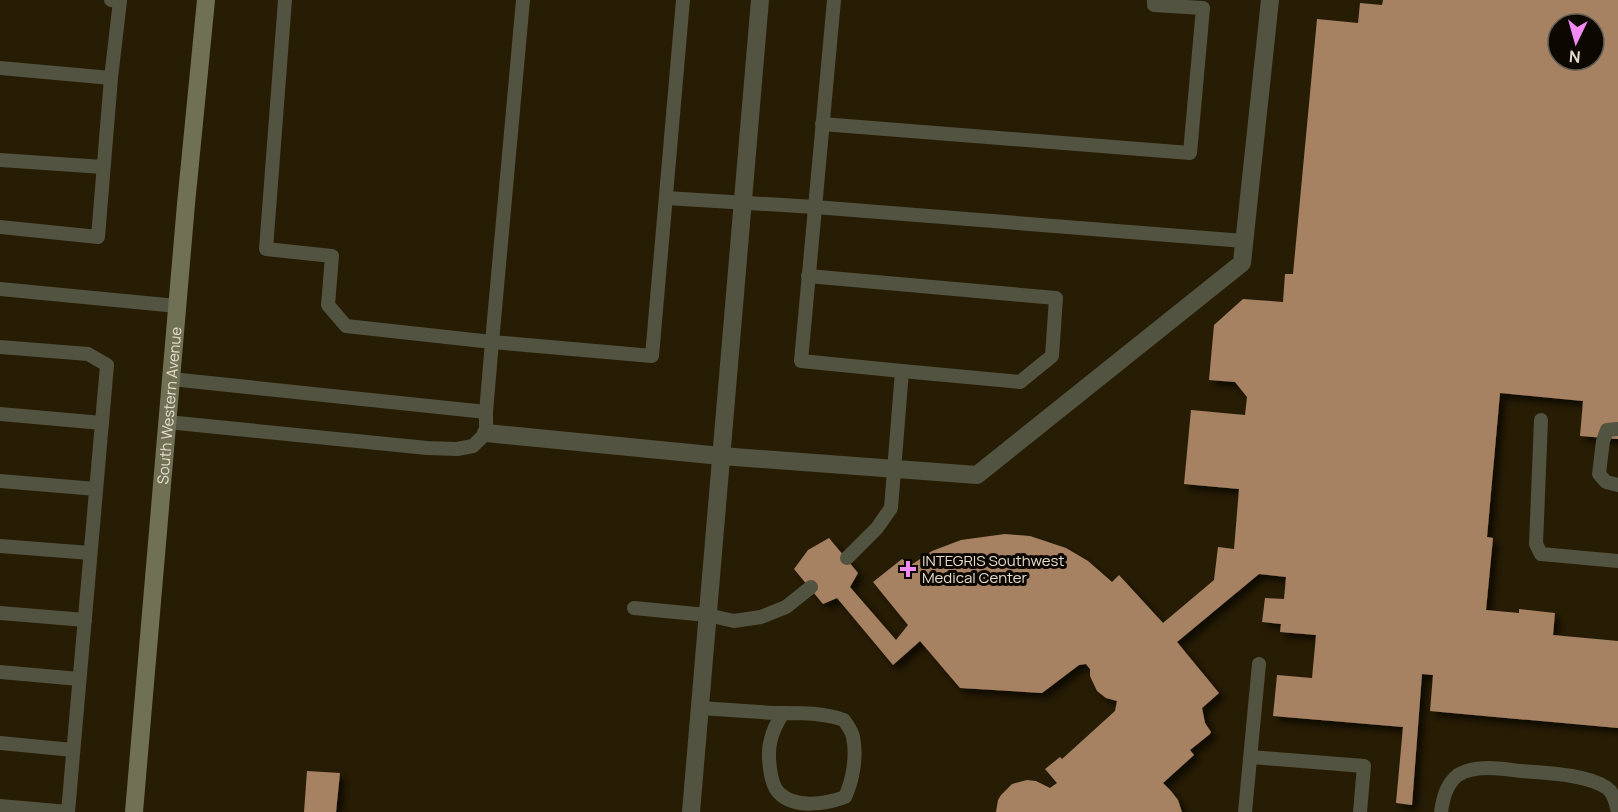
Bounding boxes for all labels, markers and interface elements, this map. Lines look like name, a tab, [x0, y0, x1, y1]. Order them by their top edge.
north arrow	[1546, 12, 1606, 72]
text: N	[1568, 45, 1581, 68]
street label: South Western Avenue	[152, 326, 186, 485]
place label: INTEGRIS Southwest Medical Center	[922, 550, 1064, 588]
marker: INTEGRIS Southwest Medical Center	[899, 560, 917, 578]

